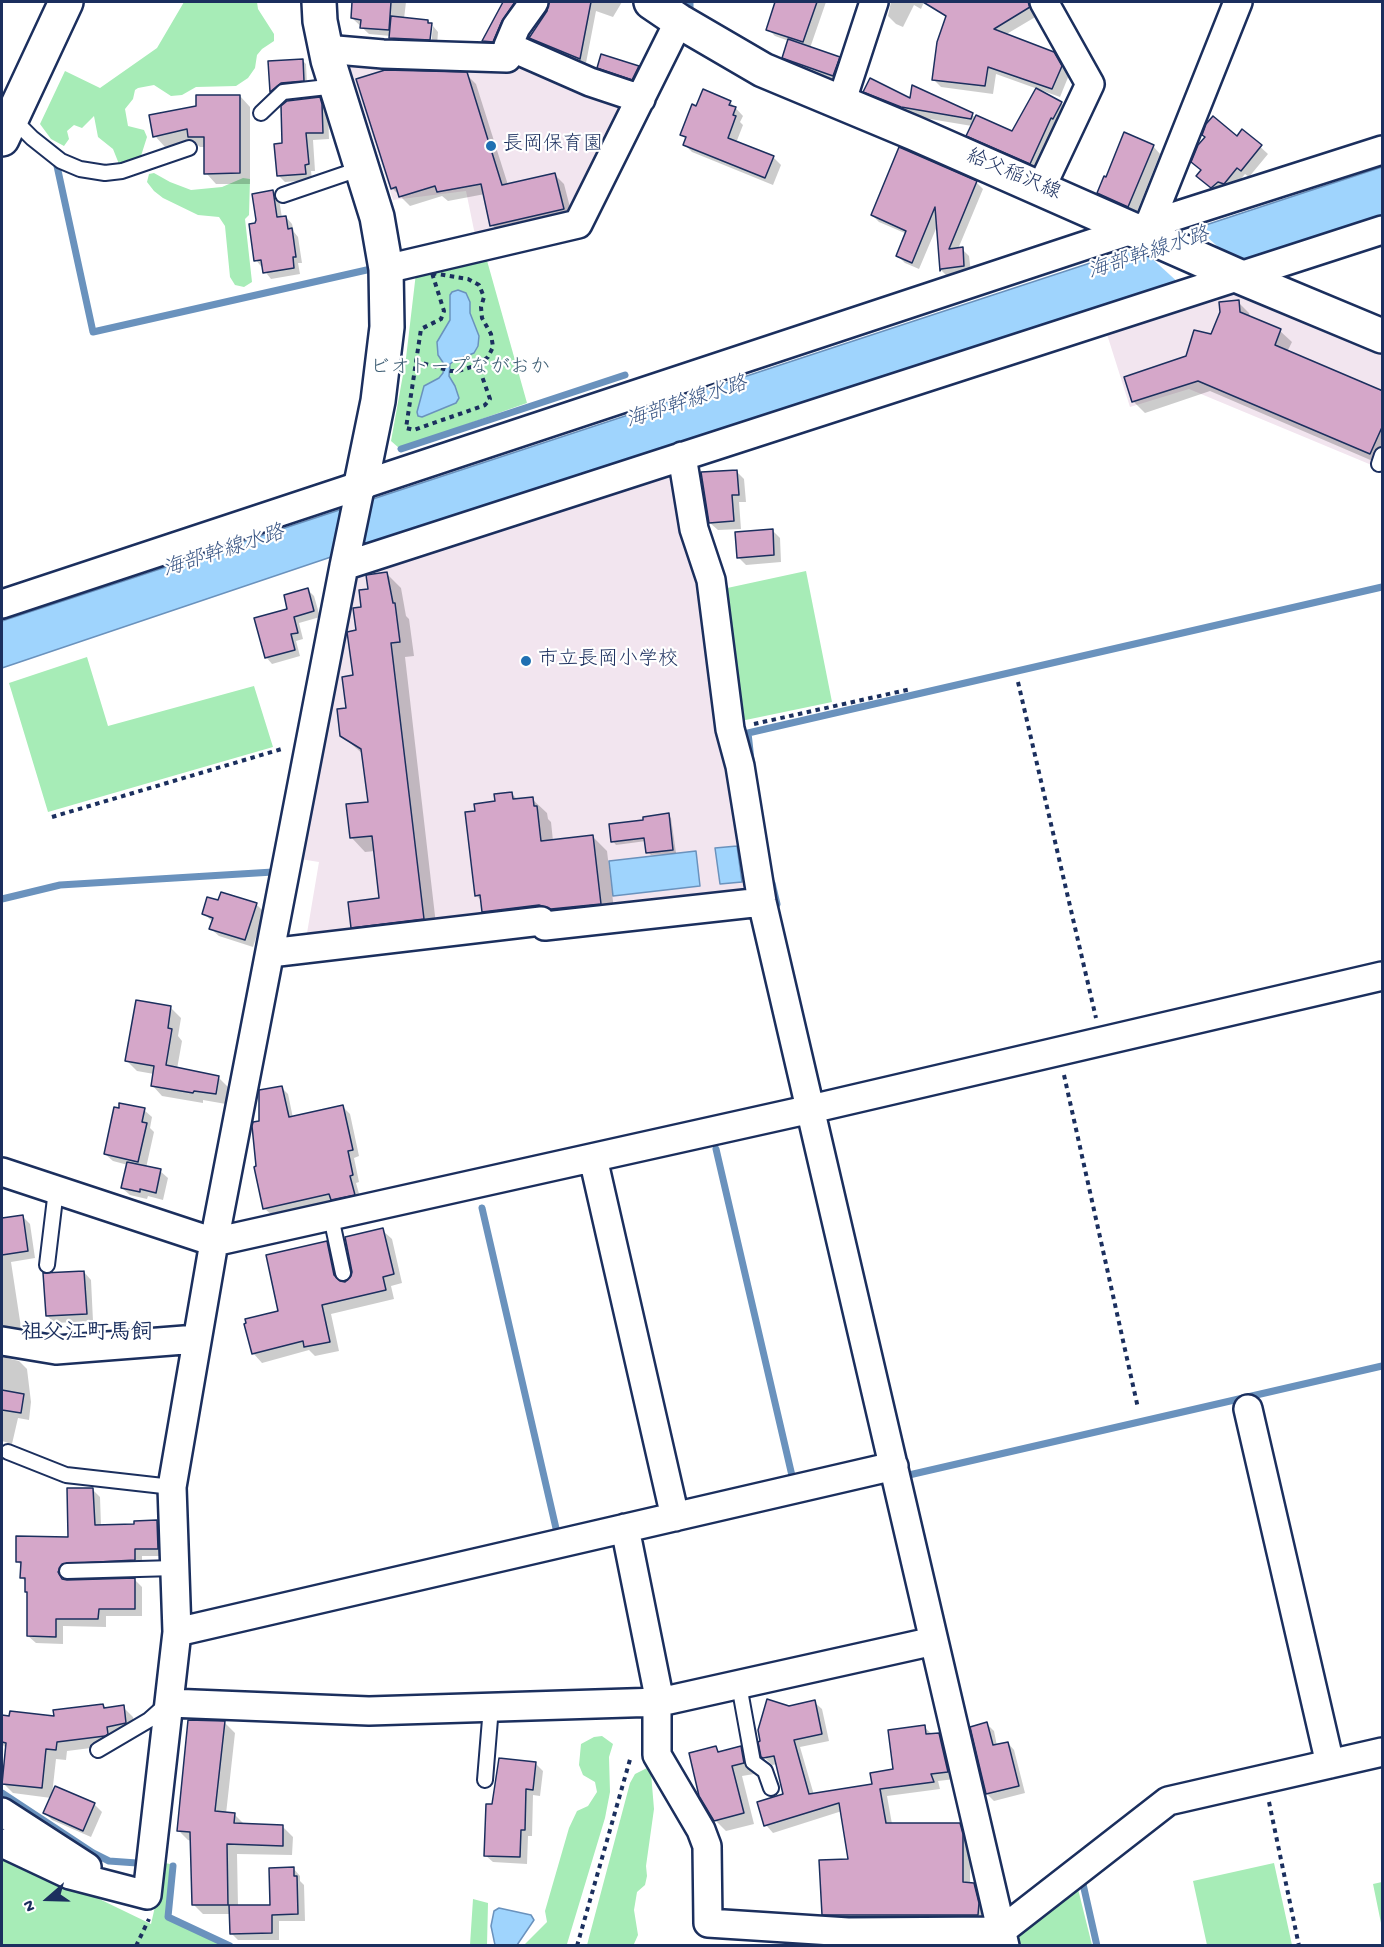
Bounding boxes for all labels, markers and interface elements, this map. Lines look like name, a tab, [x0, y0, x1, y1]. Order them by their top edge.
place label: 長岡保育園	[503, 134, 603, 158]
marker: 長岡保育園	[484, 139, 498, 153]
street label: 給父稲沢線	[962, 145, 1064, 207]
water label: 海部幹線水路	[1085, 224, 1213, 286]
park label: ビオトープながおか	[370, 357, 550, 381]
water label: 海部幹線水路	[623, 373, 751, 435]
water label: 海部幹線水路	[160, 522, 288, 584]
place label: 市立長岡小学校	[538, 649, 678, 673]
marker: 市立長岡小学校	[519, 654, 533, 668]
district label: 祖父江町馬飼	[21, 1322, 153, 1348]
north arrow	[18, 1869, 78, 1929]
text: N	[20, 1897, 41, 1913]

